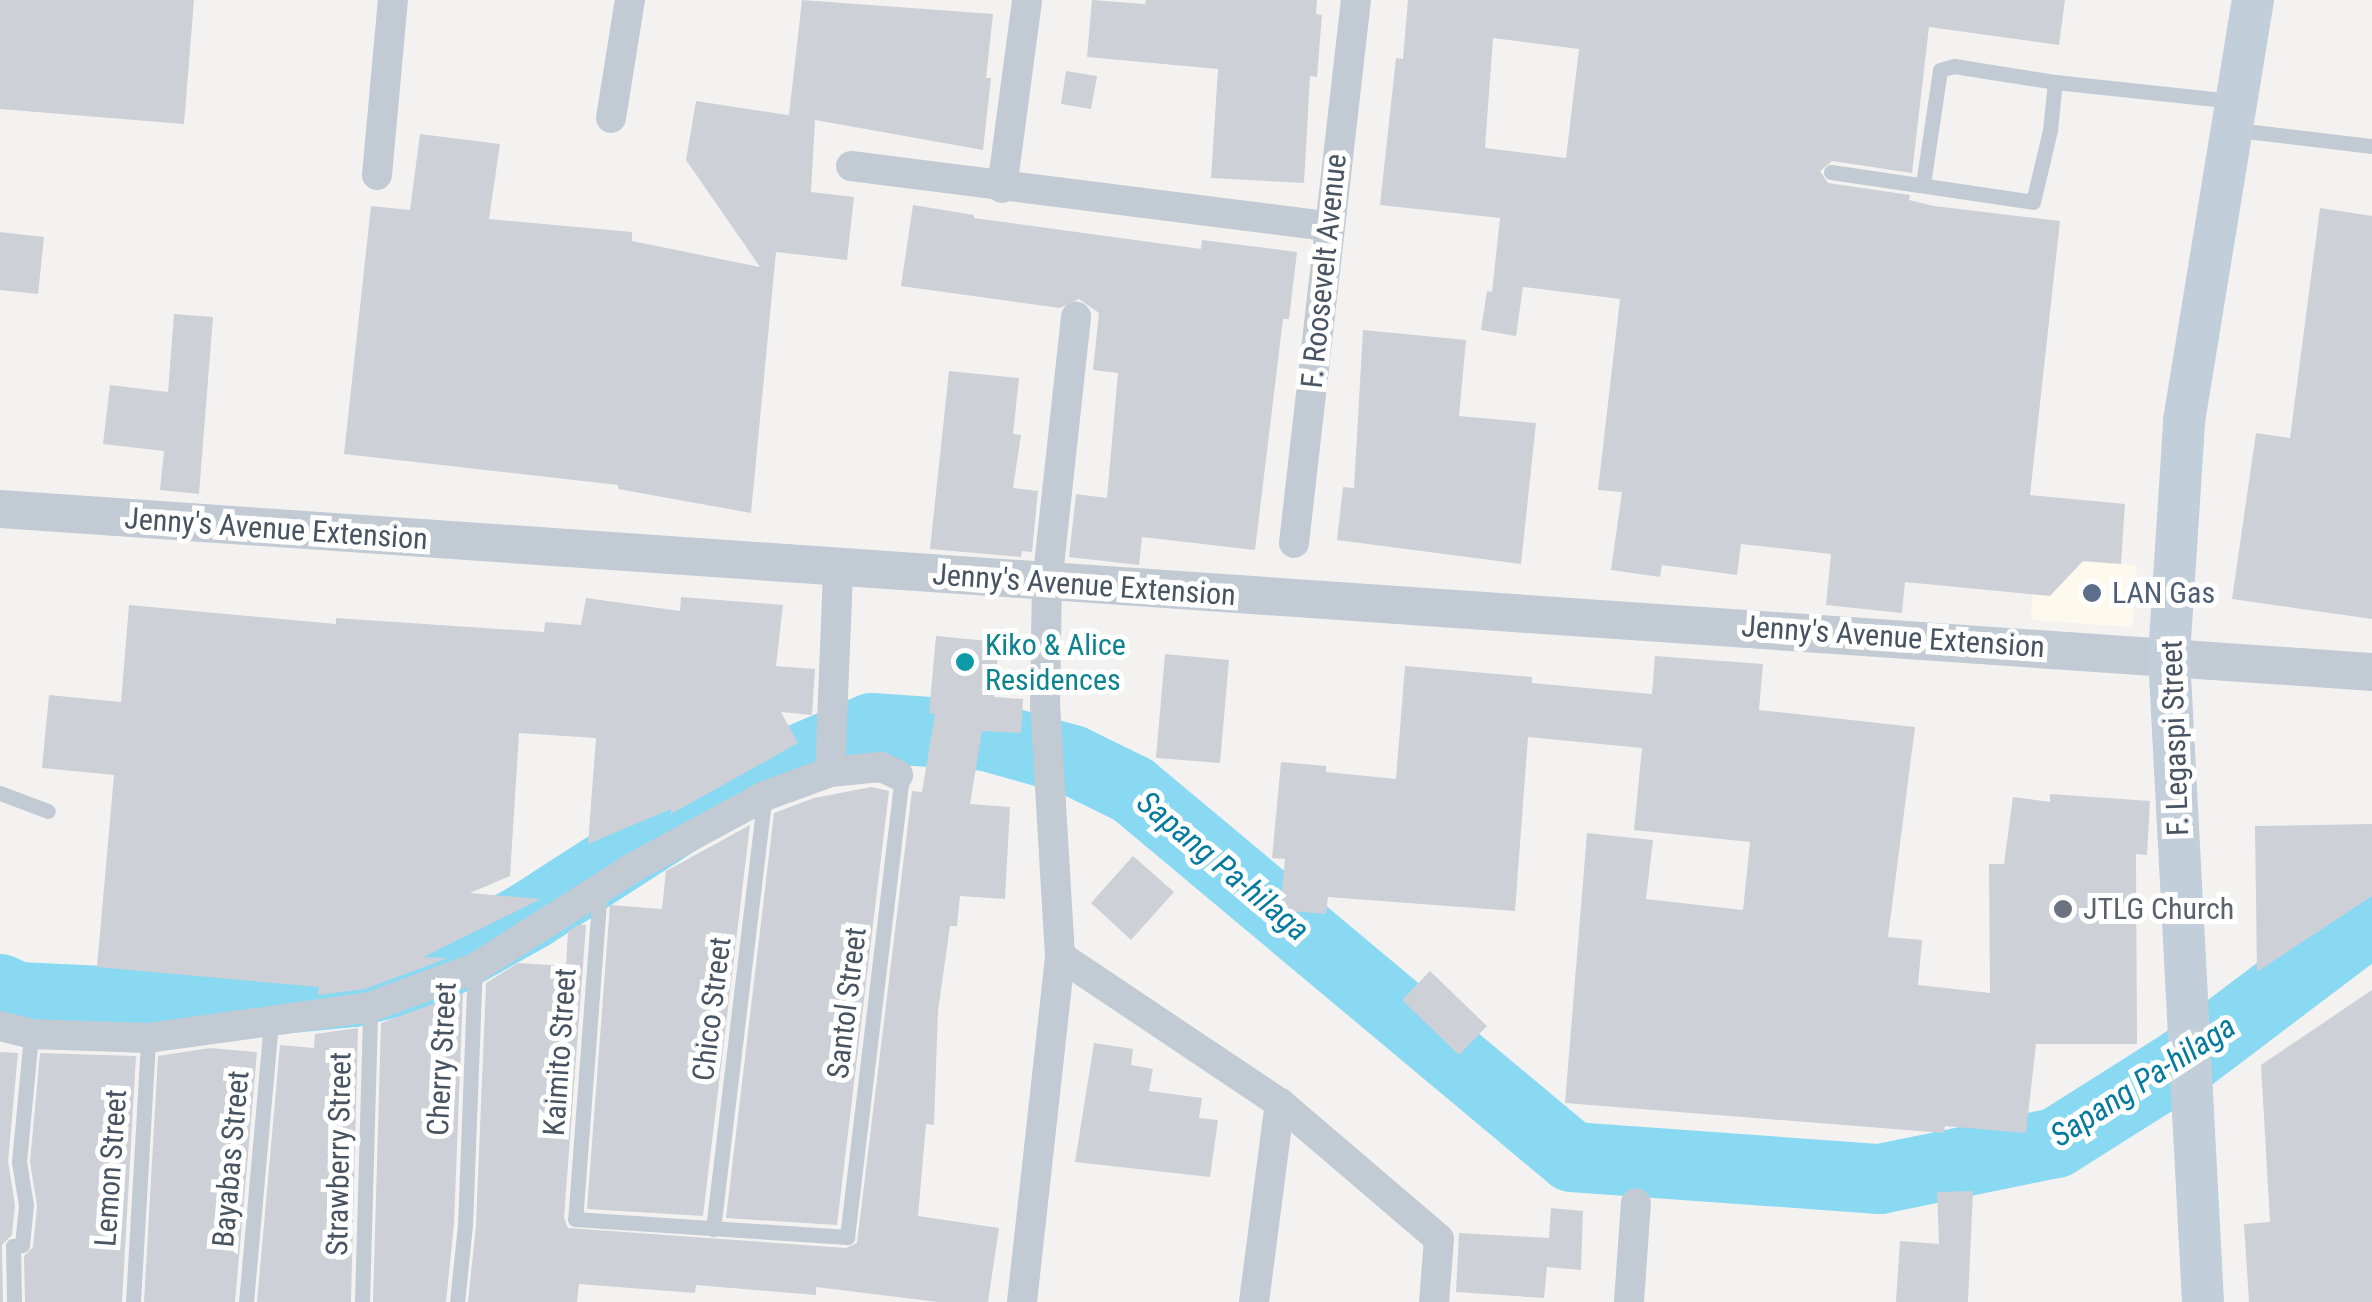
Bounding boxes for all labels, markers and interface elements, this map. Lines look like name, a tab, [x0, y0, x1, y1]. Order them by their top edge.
street label: F. Roosevelt Avenue	[1294, 152, 1354, 390]
street label: Jenny's Avenue Extension	[123, 500, 429, 558]
street label: Jenny's Avenue Extension	[931, 556, 1237, 614]
place label: LAN Gas	[2112, 575, 2215, 611]
marker: LAN Gas	[2081, 582, 2103, 604]
street label: Jenny's Avenue Extension	[1740, 608, 2046, 666]
place label: Kiko & Alice Residences	[985, 627, 1126, 698]
street label: F. Legaspi Street	[2154, 640, 2196, 836]
marker: Kiko & Alice Residences	[954, 651, 976, 673]
water label: Sapang Pa-hilaga	[1129, 783, 1317, 949]
place label: JTLG Church	[2083, 891, 2234, 927]
marker: JTLG Church	[2052, 898, 2074, 920]
street label: Santol Street	[820, 925, 874, 1081]
street label: Chico Street	[685, 935, 739, 1083]
street label: Kaimito Street	[536, 967, 584, 1137]
street label: Cherry Street	[420, 981, 464, 1137]
water label: Sapang Pa-hilaga	[2043, 1007, 2243, 1155]
street label: Strawberry Street	[319, 1052, 359, 1256]
street label: Bayabas Street	[205, 1069, 257, 1249]
street label: Lemon Street	[88, 1088, 134, 1248]

